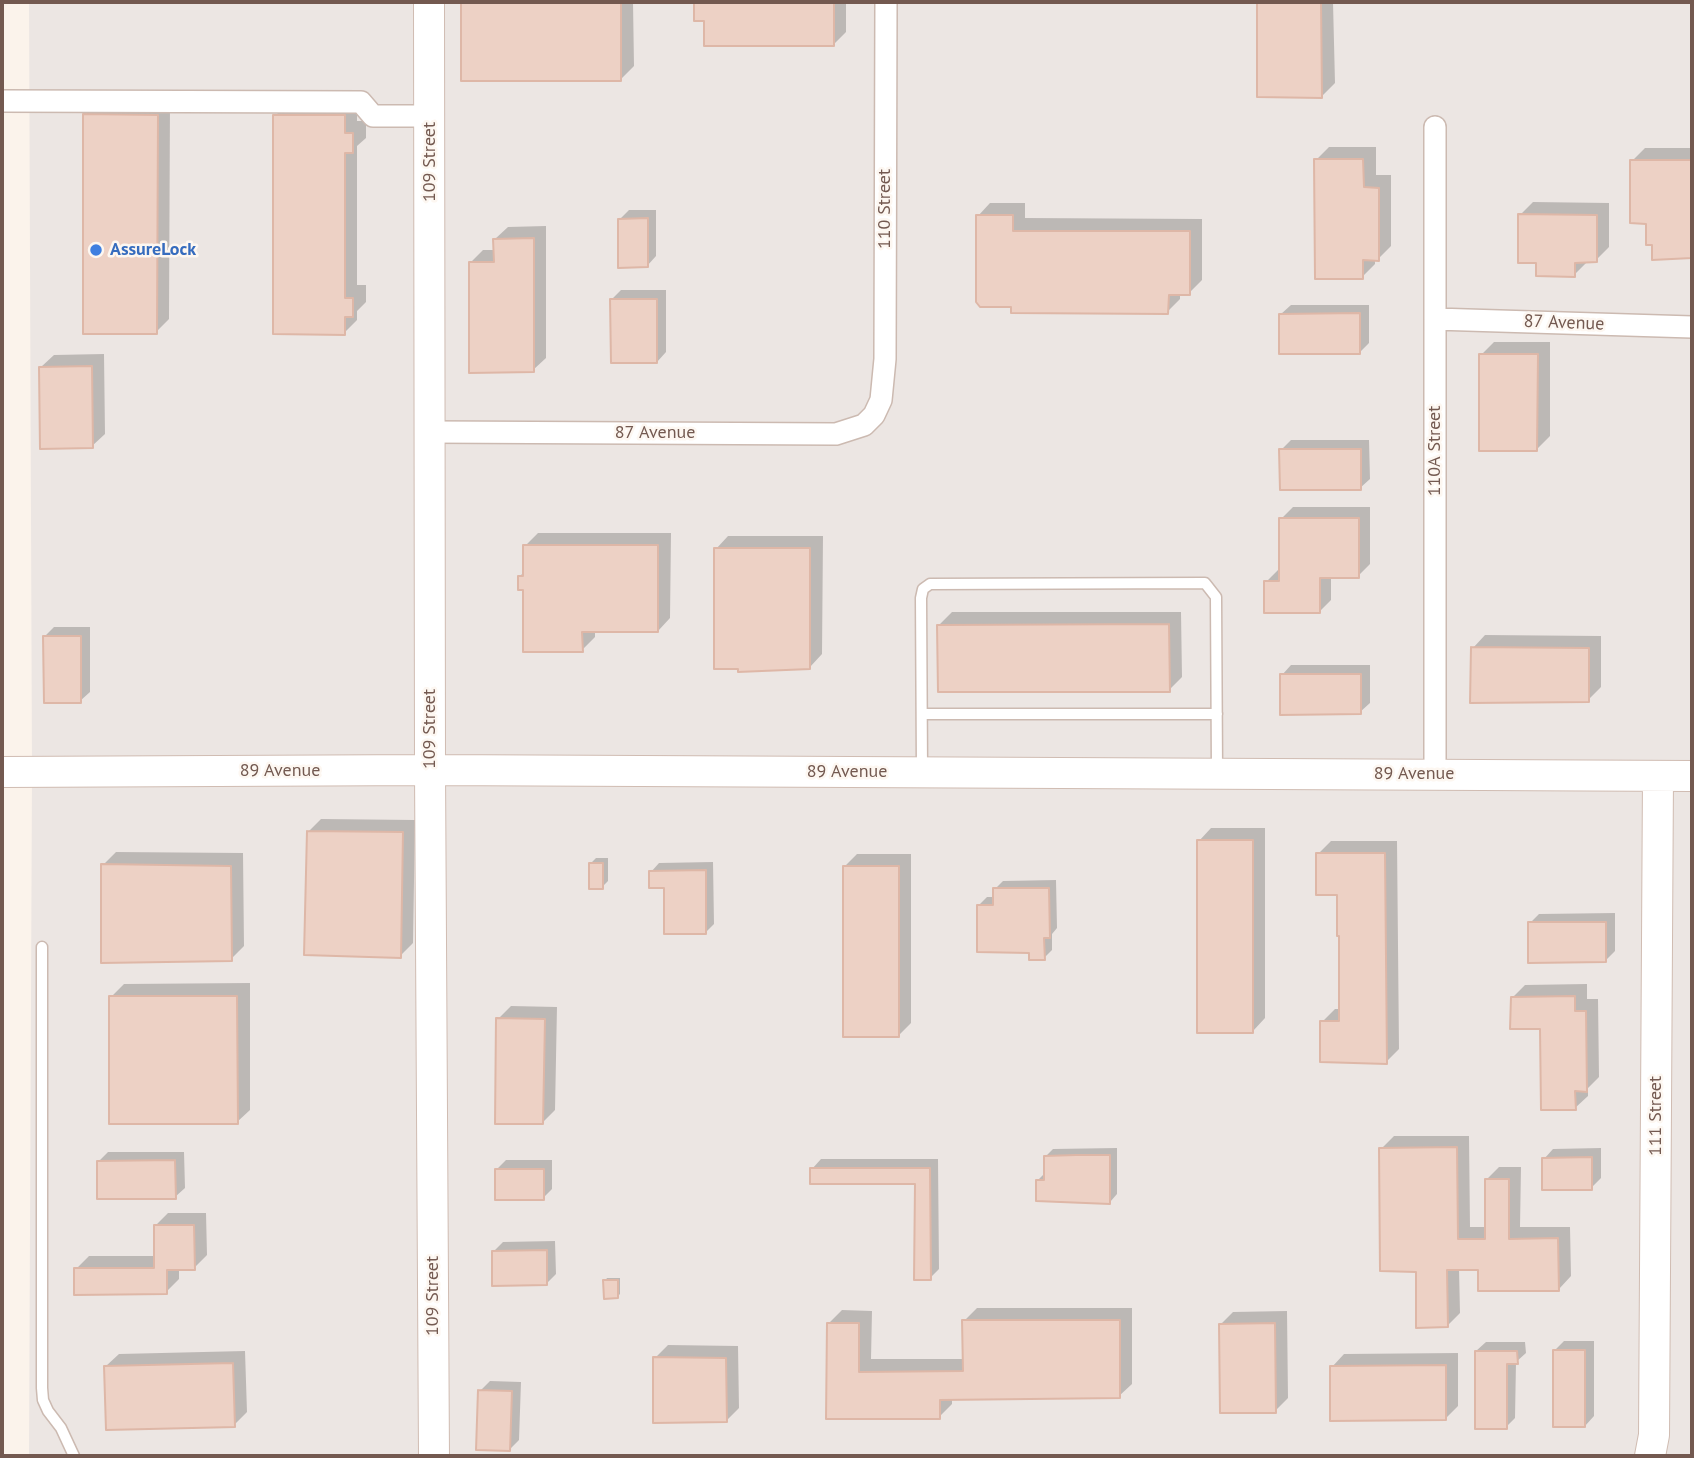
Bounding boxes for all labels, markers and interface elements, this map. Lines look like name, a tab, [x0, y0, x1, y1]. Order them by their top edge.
street label: 109 Street	[419, 122, 441, 202]
street label: 110 Street	[874, 169, 896, 249]
place label: AssureLock	[110, 239, 196, 261]
marker: AssureLock	[88, 242, 104, 258]
street label: 87 Avenue	[1523, 311, 1605, 335]
street label: 110A Street	[1424, 406, 1446, 496]
street label: 87 Avenue	[615, 422, 695, 444]
street label: 109 Street	[419, 689, 441, 769]
street label: 89 Avenue	[240, 760, 320, 782]
street label: 89 Avenue	[807, 761, 887, 783]
street label: 89 Avenue	[1374, 763, 1454, 785]
street label: 111 Street	[1645, 1076, 1667, 1156]
street label: 109 Street	[422, 1256, 444, 1336]

